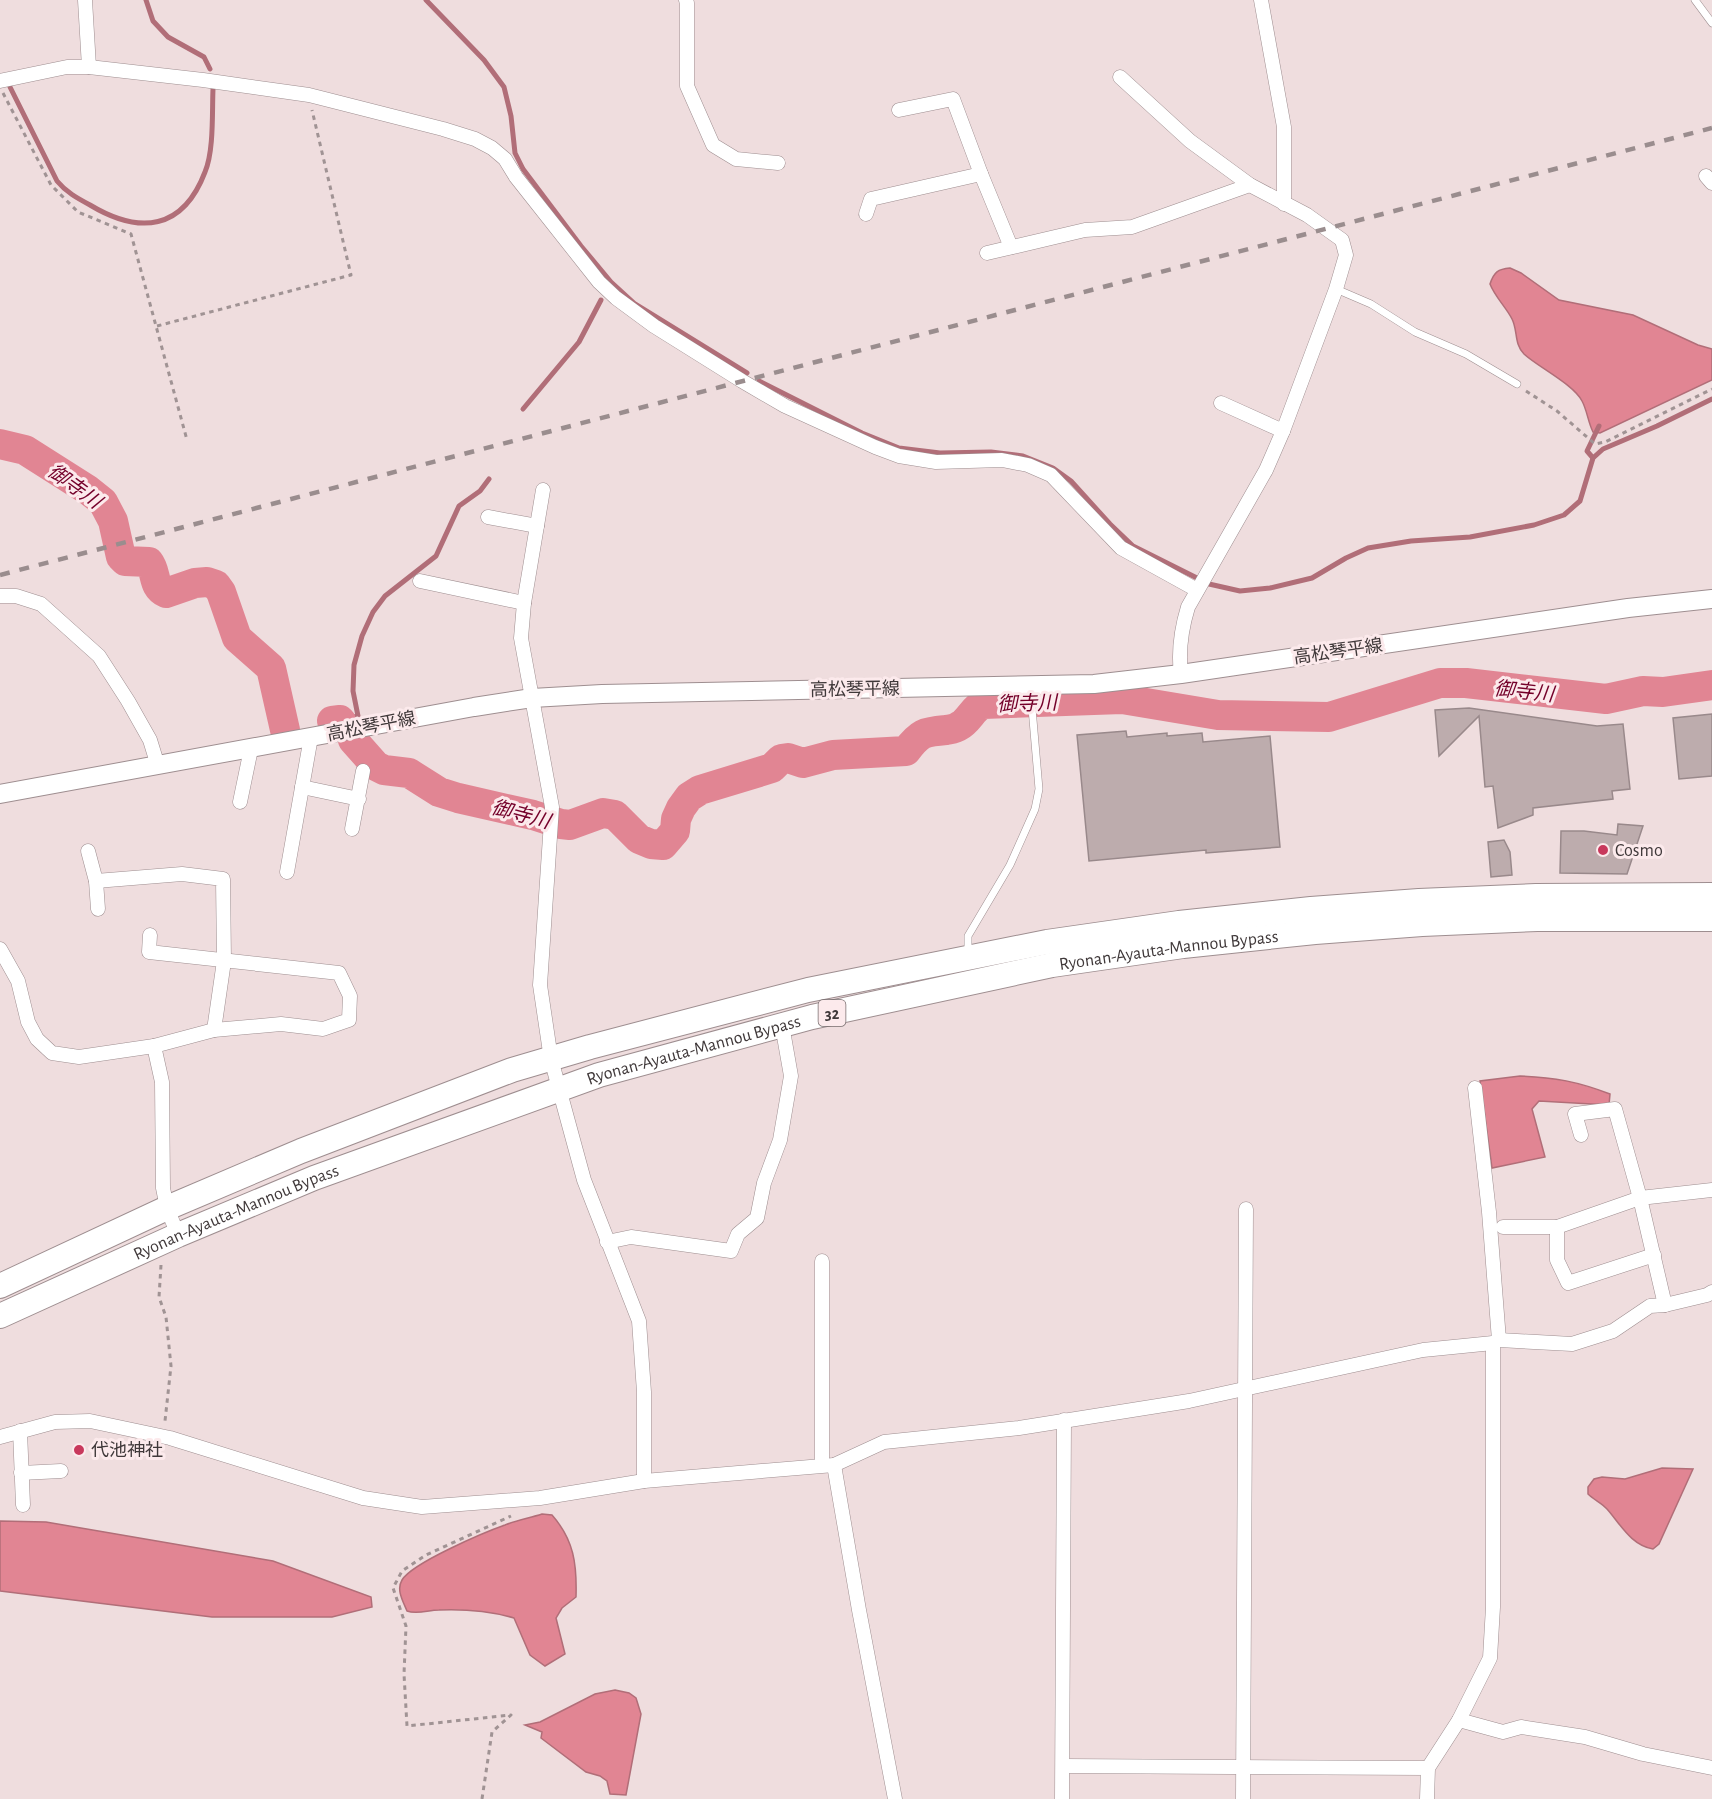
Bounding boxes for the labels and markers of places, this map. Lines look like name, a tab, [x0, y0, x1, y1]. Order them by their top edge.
place label: Cosmo	[1615, 842, 1663, 860]
marker: Cosmo	[1596, 843, 1610, 857]
place label: 代池神社	[91, 1440, 163, 1460]
marker: 代池神社	[72, 1443, 86, 1457]

